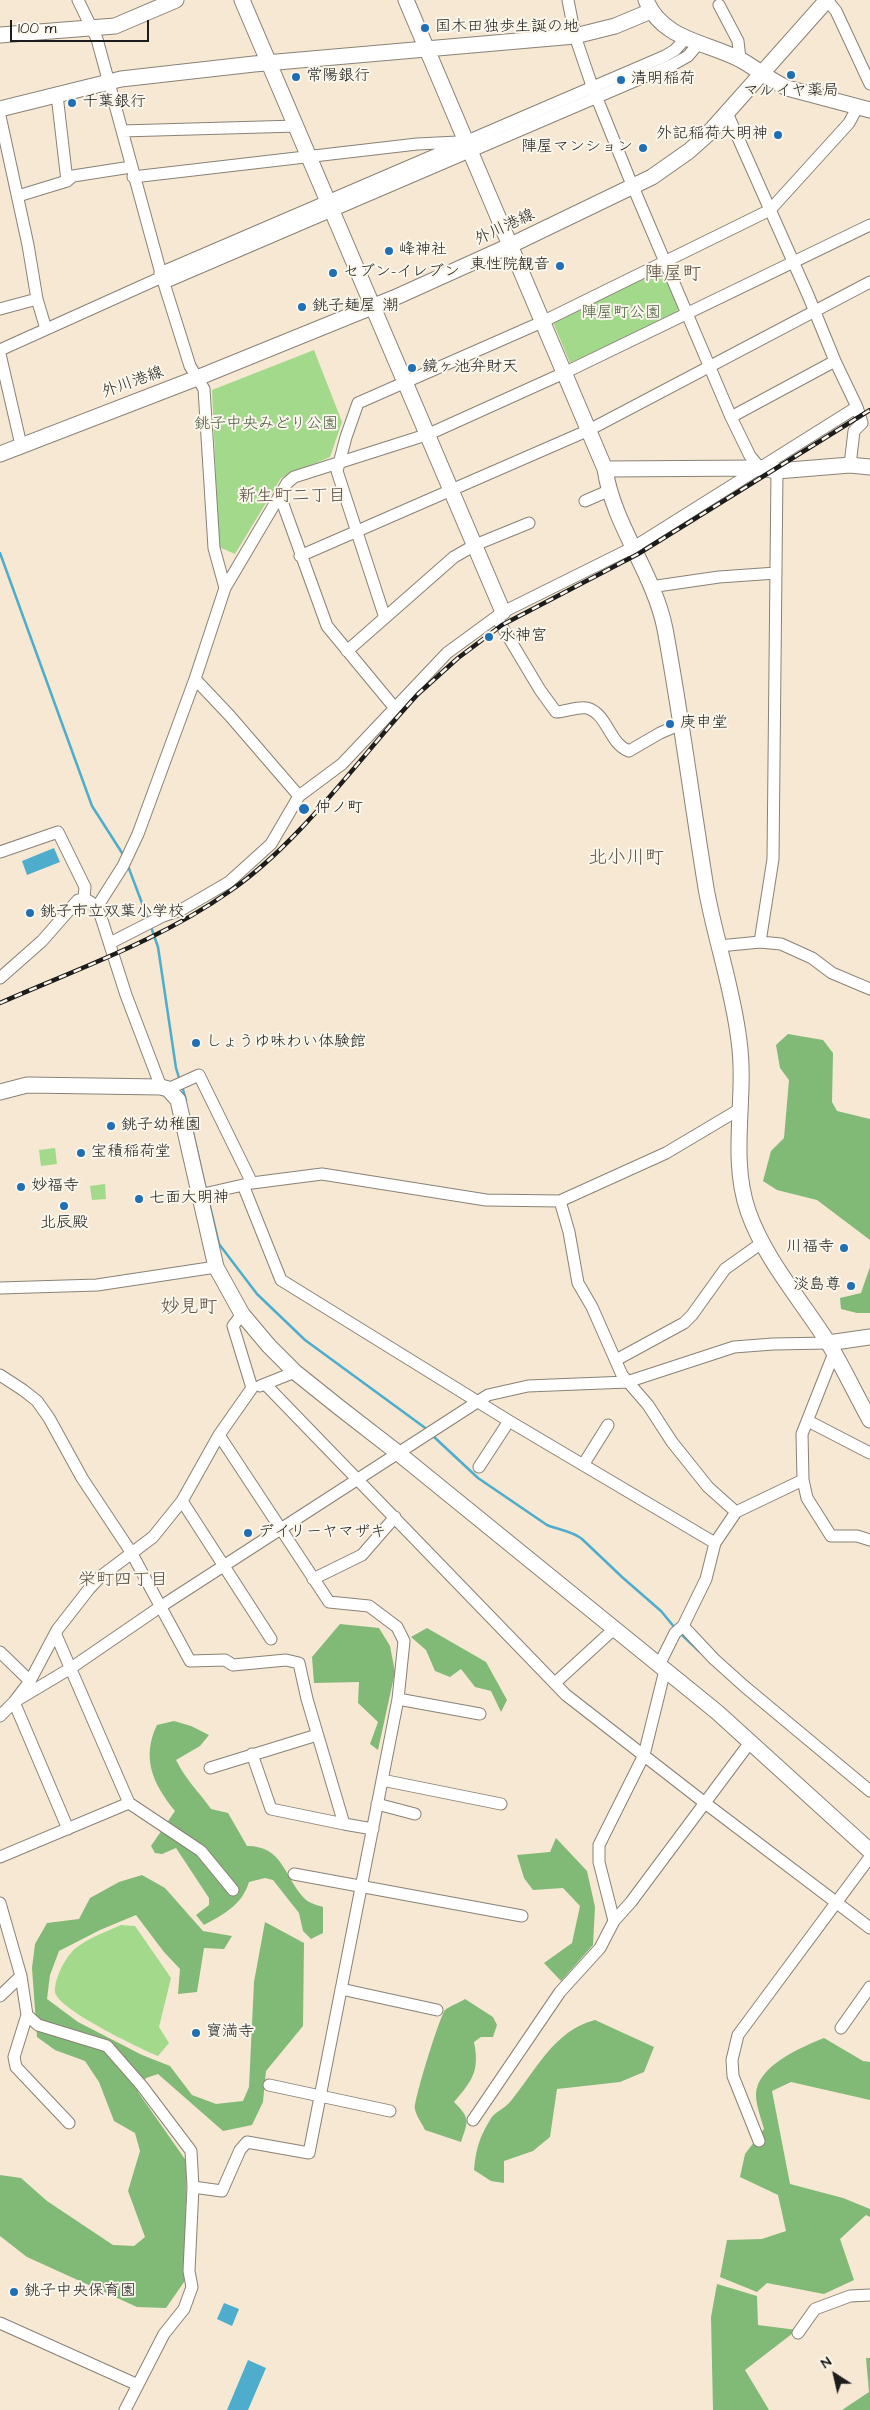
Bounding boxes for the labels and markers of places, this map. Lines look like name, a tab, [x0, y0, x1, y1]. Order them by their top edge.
place label: 国木田独歩生誕の地	[435, 18, 579, 38]
marker: 国木田独歩生誕の地	[419, 22, 431, 34]
place label: 常陽銀行	[306, 67, 370, 87]
marker: マルイヤ薬局	[785, 69, 797, 81]
place label: 清明稲荷	[631, 70, 695, 90]
marker: 常陽銀行	[290, 71, 302, 83]
marker: 清明稲荷	[615, 74, 627, 86]
place label: マルイヤ薬局	[743, 82, 839, 102]
place label: 千葉銀行	[82, 93, 146, 113]
marker: 千葉銀行	[66, 97, 78, 109]
place label: 外記稲荷大明神	[656, 125, 768, 145]
marker: 外記稲荷大明神	[772, 129, 784, 141]
place label: 陣屋マンション	[521, 138, 633, 158]
marker: 陣屋マンション	[637, 142, 649, 154]
place label: 峰神社	[399, 241, 447, 261]
marker: 峰神社	[383, 245, 395, 257]
place label: 東性院観音	[470, 256, 550, 276]
marker: 東性院観音	[554, 260, 566, 272]
place label: セブン-イレブン	[343, 263, 460, 283]
marker: セブン-イレブン	[327, 267, 339, 279]
place label: 銚子麺屋 潮	[312, 297, 398, 317]
marker: 銚子麺屋 潮	[296, 301, 308, 313]
place label: 鏡ヶ池弁財天	[422, 358, 518, 378]
marker: 鏡ヶ池弁財天	[406, 362, 418, 374]
place label: 水神宮	[499, 627, 547, 647]
marker: 水神宮	[483, 631, 495, 643]
place label: 庚申堂	[680, 714, 728, 734]
marker: 庚申堂	[664, 718, 676, 730]
place label: 仲ノ町	[315, 799, 363, 819]
marker: 仲ノ町	[297, 802, 311, 816]
place label: 銚子市立双葉小学校	[40, 903, 184, 923]
marker: 銚子市立双葉小学校	[24, 907, 36, 919]
place label: しょうゆ味わい体験館	[206, 1033, 366, 1053]
marker: しょうゆ味わい体験館	[190, 1037, 202, 1049]
place label: 銚子幼稚園	[121, 1116, 201, 1136]
marker: 銚子幼稚園	[105, 1120, 117, 1132]
place label: 宝積稲荷堂	[91, 1143, 171, 1163]
marker: 宝積稲荷堂	[75, 1147, 87, 1159]
place label: 妙福寺	[31, 1177, 79, 1197]
marker: 妙福寺	[15, 1181, 27, 1193]
place label: 七面大明神	[149, 1189, 229, 1209]
marker: 七面大明神	[133, 1193, 145, 1205]
marker: 北辰殿	[58, 1200, 70, 1212]
place label: 北辰殿	[40, 1214, 88, 1234]
place label: 川福寺	[786, 1238, 834, 1258]
marker: 川福寺	[838, 1242, 850, 1254]
place label: 淡島尊	[793, 1276, 841, 1296]
marker: 淡島尊	[845, 1280, 857, 1292]
place label: デイリーヤマザキ	[258, 1523, 386, 1543]
marker: デイリーヤマザキ	[242, 1527, 254, 1539]
place label: 寶満寺	[206, 2023, 254, 2043]
marker: 寶満寺	[190, 2027, 202, 2039]
place label: 銚子中央保育園	[24, 2282, 136, 2302]
marker: 銚子中央保育園	[8, 2286, 20, 2298]

